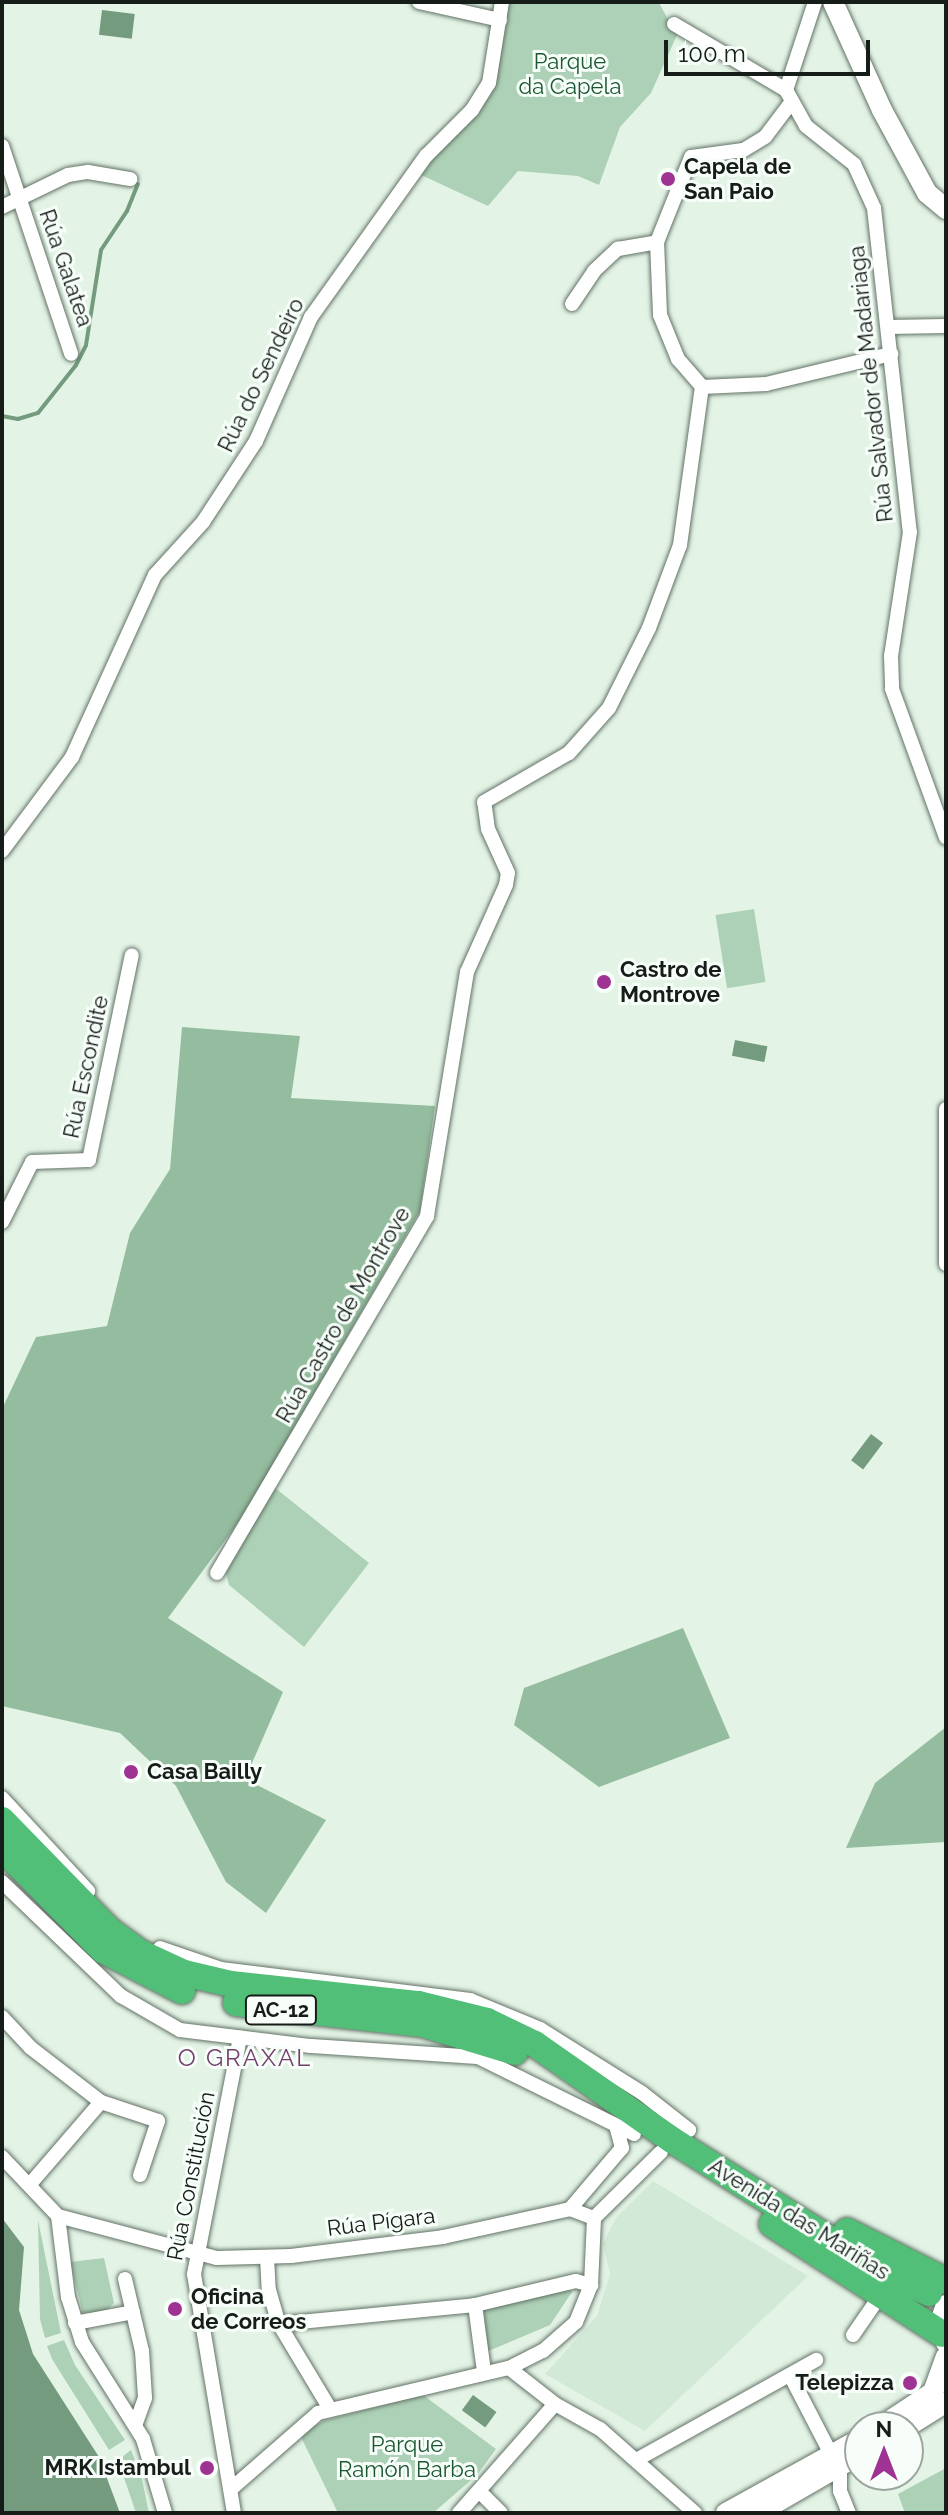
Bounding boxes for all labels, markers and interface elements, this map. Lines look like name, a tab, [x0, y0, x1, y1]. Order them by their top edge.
scale bar	[668, 24, 874, 74]
text: 100 m	[678, 39, 746, 68]
park label: Parque da Capela	[519, 48, 621, 100]
place label: Capela de San Paio	[684, 153, 791, 204]
marker: Capela de San Paio	[659, 170, 677, 188]
street label: Rúa Galatea	[34, 206, 98, 330]
street label: Rúa Salvador de Madariaga	[843, 244, 899, 524]
street label: Rúa do Sendeiro	[212, 294, 310, 456]
place label: Castro de Montrove	[620, 956, 721, 1008]
marker: Castro de Montrove	[595, 973, 613, 991]
street label: Rúa Escondite	[58, 993, 114, 1141]
street label: Rúa Castro de Montrove	[270, 1202, 416, 1428]
place label: Casa Bailly	[147, 1759, 262, 1785]
marker: Casa Bailly	[122, 1763, 140, 1781]
road number: AC-12	[243, 1994, 319, 2026]
district label: O GRAXAL	[178, 2044, 312, 2072]
street label: Rúa Constitución	[162, 2089, 220, 2263]
street label: Avenida das Mariñas	[704, 2153, 894, 2285]
street label: Rúa Pígara	[325, 2202, 437, 2242]
place label: Oficina de Correos	[191, 2283, 306, 2334]
marker: Oficina de Correos	[166, 2300, 184, 2318]
place label: Telepizza	[795, 2370, 894, 2396]
marker: Telepizza	[901, 2374, 919, 2392]
north arrow	[844, 2411, 924, 2491]
text: N	[876, 2416, 892, 2442]
park label: Parque Ramón Barba	[338, 2431, 476, 2482]
place label: MRK Istambul	[44, 2455, 191, 2481]
marker: MRK Istambul	[198, 2459, 216, 2477]

